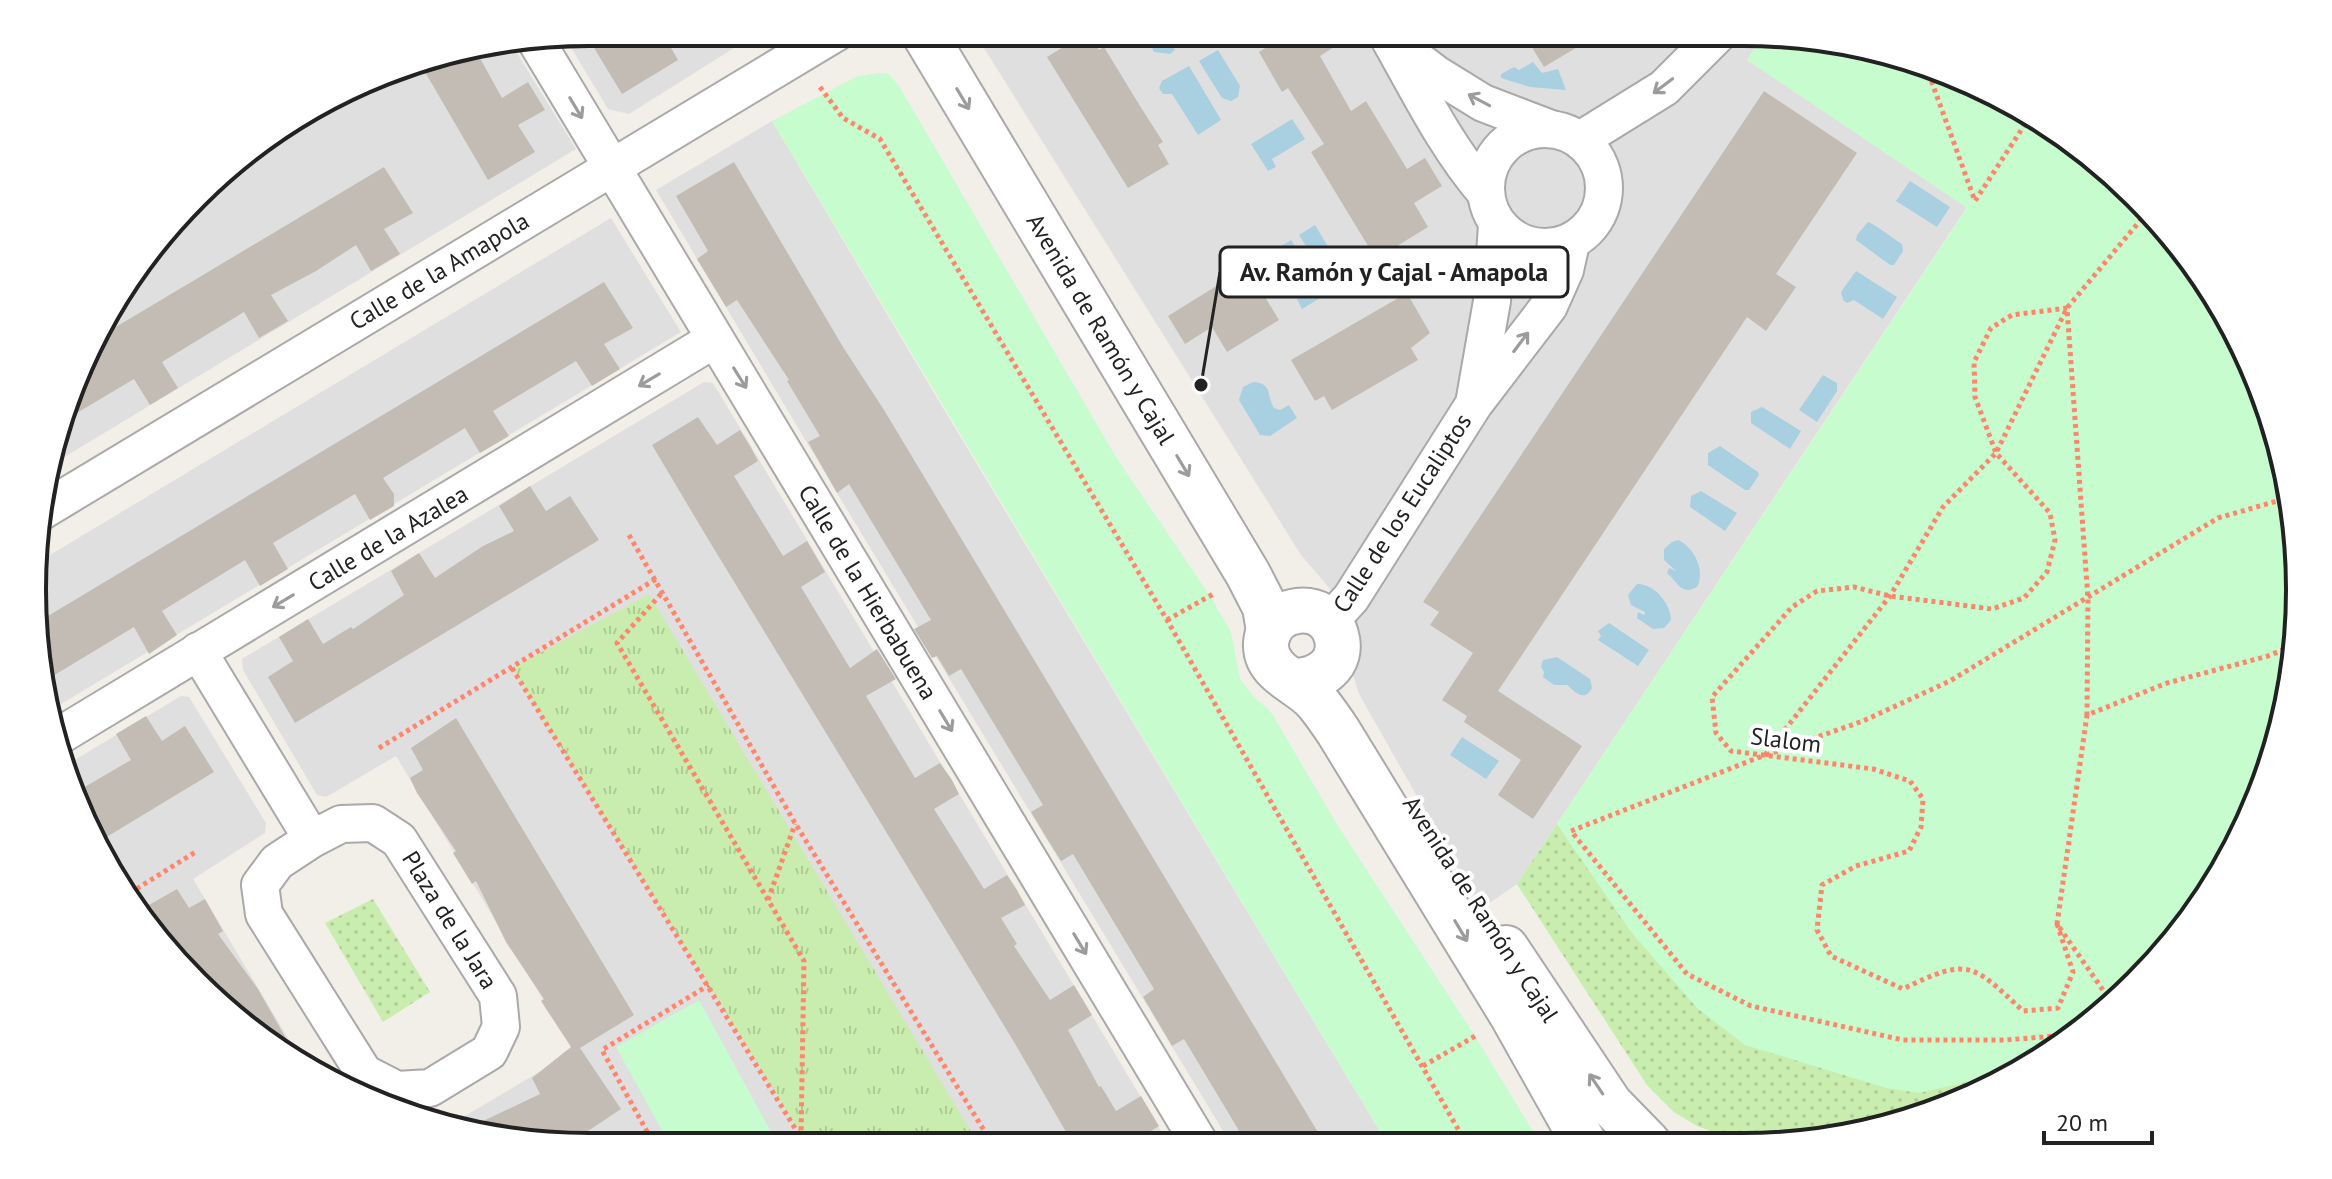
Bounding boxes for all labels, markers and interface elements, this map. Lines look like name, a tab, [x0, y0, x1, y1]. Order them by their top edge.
one-way arrow	[1653, 78, 1674, 95]
one-way arrow	[955, 87, 971, 110]
one-way arrow	[1468, 91, 1492, 107]
one-way arrow	[568, 96, 584, 119]
street label: Calle de la Amapola	[344, 205, 534, 337]
street label: Avenida de Ramón y Cajal	[1020, 208, 1182, 450]
callout: Av. Ramón y Cajal - Amapola	[1220, 247, 1568, 297]
text: Av. Ramón y Cajal - Amapola	[1240, 255, 1548, 288]
one-way arrow	[1513, 332, 1530, 353]
one-way arrow	[732, 366, 748, 389]
one-way arrow	[638, 372, 661, 388]
street label: Calle de los Eucaliptos	[1326, 407, 1478, 619]
one-way arrow	[1175, 454, 1191, 477]
street label: Calle de la Azalea	[302, 478, 474, 598]
street label: Calle de la Hierbabuena	[791, 479, 945, 705]
one-way arrow	[272, 594, 295, 610]
one-way arrow	[938, 709, 954, 732]
street label: Slalom	[1749, 720, 1823, 760]
street label: Avenida de Ramón y Cajal	[1396, 790, 1566, 1028]
street label: Plaza de la Jara	[395, 845, 505, 995]
one-way arrow	[1453, 919, 1469, 942]
one-way arrow	[1072, 932, 1088, 955]
one-way arrow	[1588, 1074, 1604, 1096]
scale bar	[2044, 1095, 2152, 1145]
text: 20 m	[2056, 1107, 2108, 1138]

